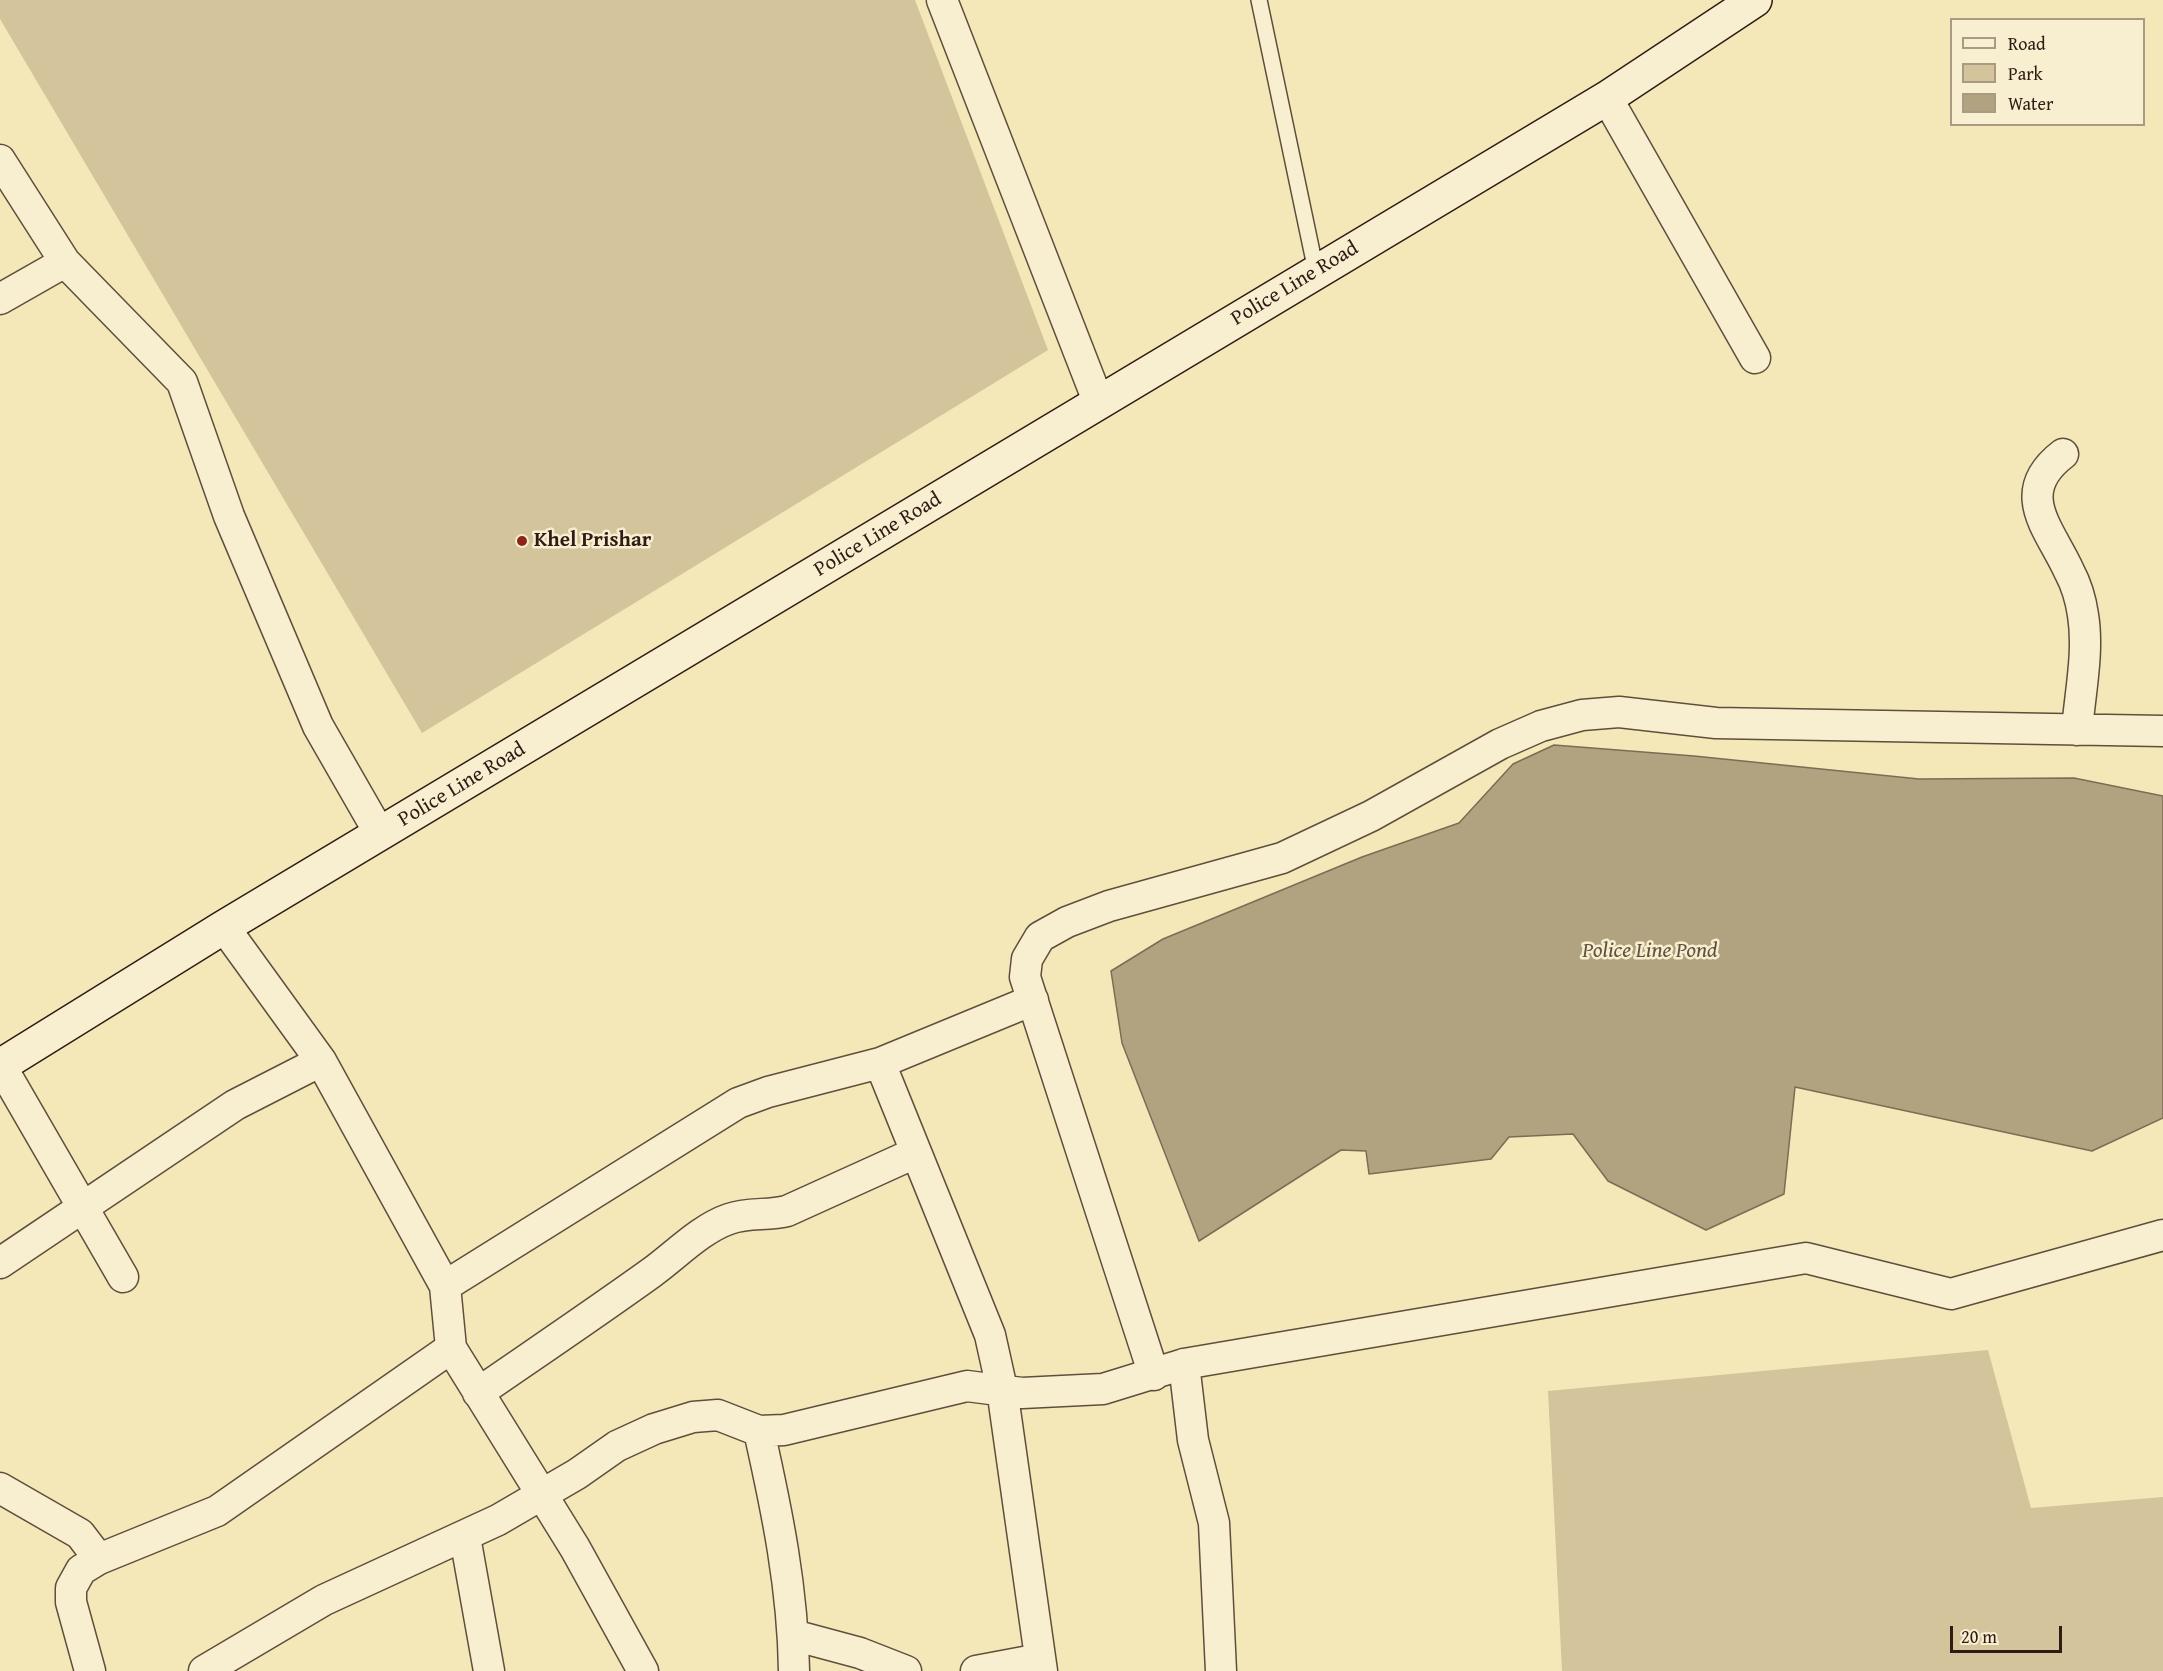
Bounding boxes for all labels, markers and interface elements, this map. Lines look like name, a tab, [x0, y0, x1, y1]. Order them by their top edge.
legend	[1950, 18, 2145, 126]
text: Road	[2008, 30, 2046, 57]
text: Park	[2008, 60, 2043, 87]
text: Water	[2008, 90, 2053, 117]
street label: Police Line Road	[1227, 236, 1363, 332]
street label: Police Line Road	[810, 487, 946, 583]
place label: Khel Prishar	[534, 528, 651, 554]
marker: Khel Prishar	[515, 534, 529, 548]
street label: Police Line Road	[394, 737, 530, 833]
water label: Police Line Pond	[1582, 938, 1718, 964]
scale bar	[1953, 1614, 2066, 1652]
text: 20 m	[1961, 1623, 1997, 1650]

